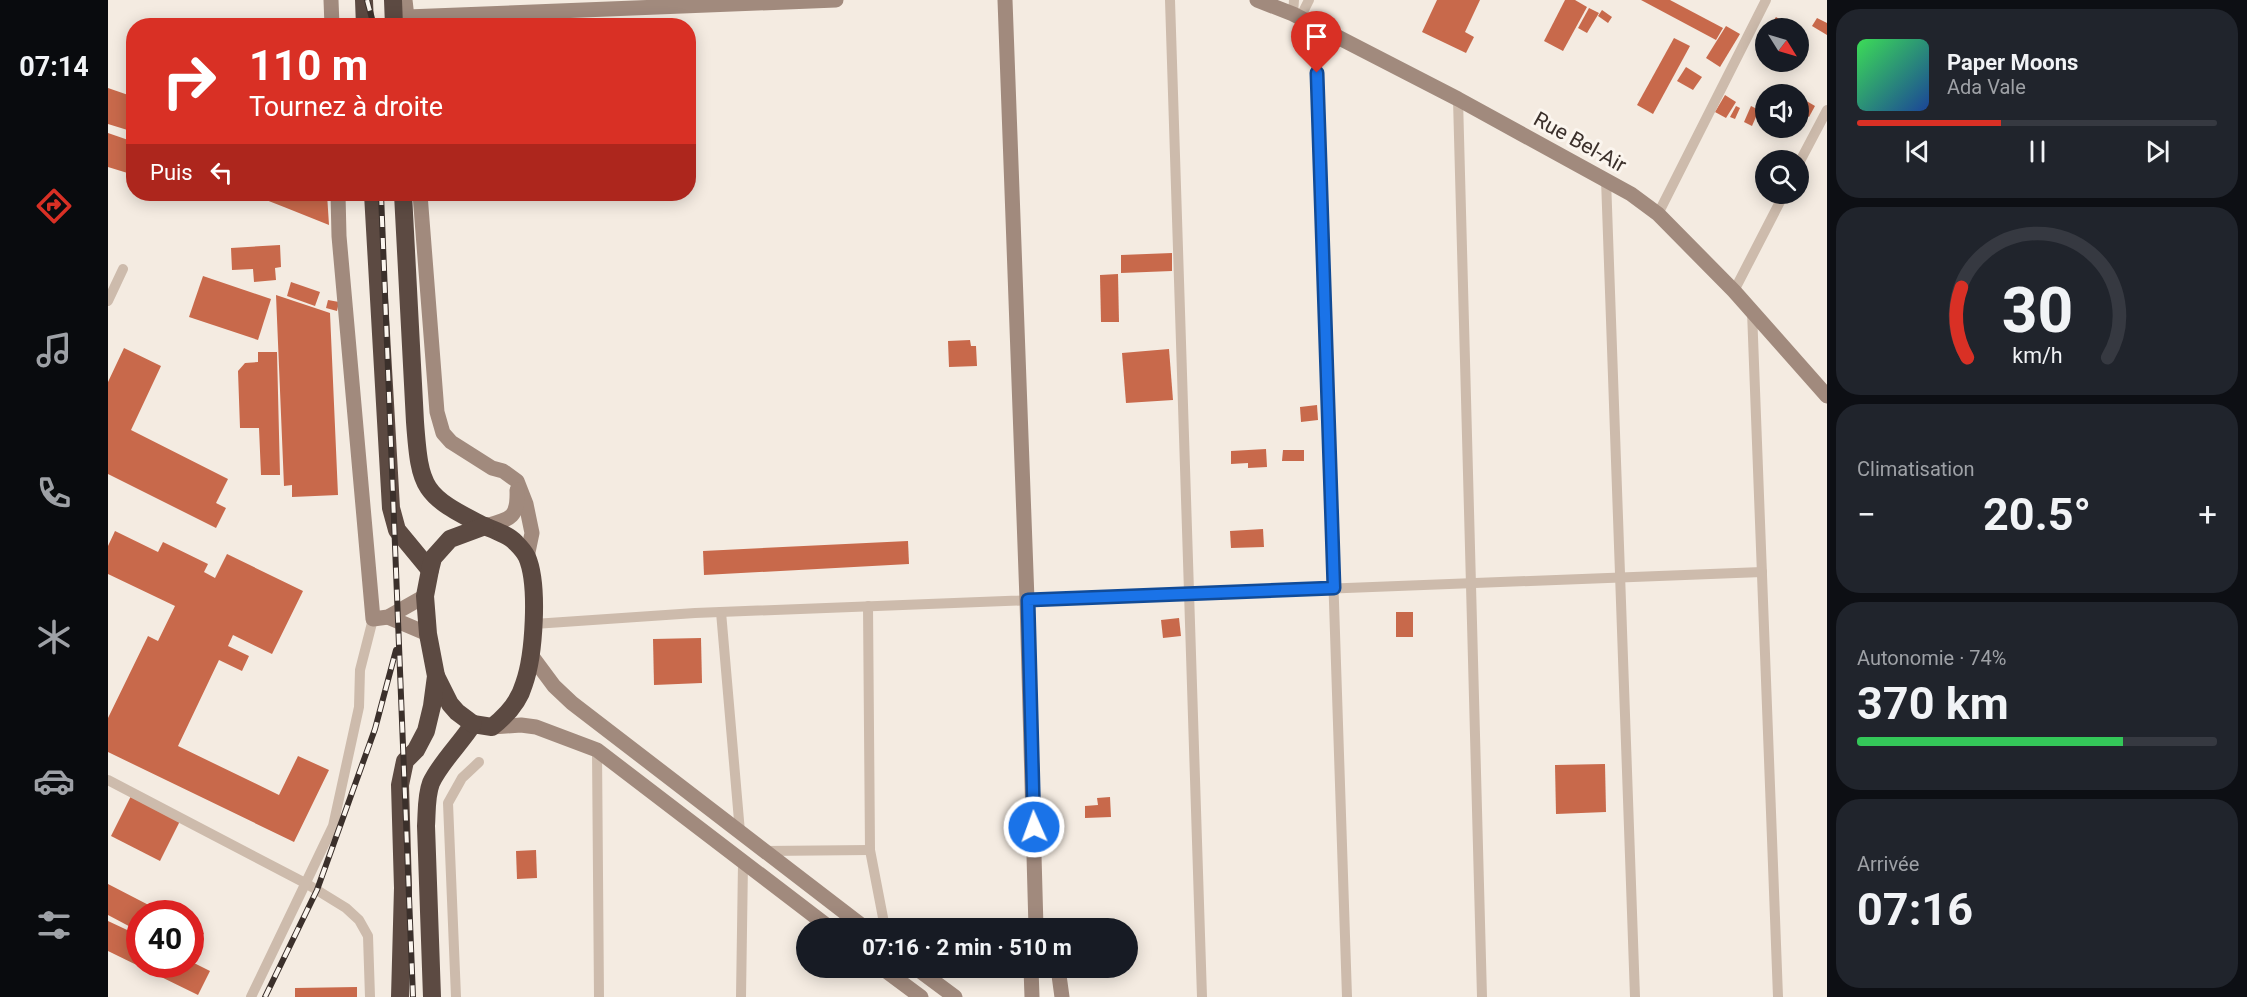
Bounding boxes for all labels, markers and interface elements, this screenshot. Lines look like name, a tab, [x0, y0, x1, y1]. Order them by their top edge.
pin	[1291, 11, 1342, 73]
north arrow	[1755, 18, 1809, 72]
map controls	[1755, 18, 1809, 204]
icon: arrive	[1300, 20, 1333, 53]
text: 110 m	[249, 41, 368, 90]
icon: right	[150, 42, 228, 120]
text: Paper Moons	[1947, 50, 2078, 75]
text: 07:14	[19, 51, 89, 83]
text: Ada Vale	[1947, 75, 2026, 99]
button: sound	[1755, 84, 1809, 138]
text: Tournez à droite	[249, 91, 443, 123]
street label: Rue Bel-Air	[1530, 107, 1630, 177]
icon: previous	[1901, 135, 1934, 168]
icon: pause	[2021, 135, 2054, 168]
icon: next	[2141, 135, 2174, 168]
button: search	[1755, 150, 1809, 204]
icon: left	[205, 156, 238, 189]
text: Puis	[150, 160, 193, 185]
icon: directions	[33, 185, 75, 227]
text: 30	[2001, 274, 2073, 347]
icon: music	[33, 329, 75, 371]
text: km/h	[2012, 343, 2062, 368]
text: Climatisation	[1857, 457, 1975, 481]
icon: phone	[33, 472, 75, 514]
text: 20.5°	[1983, 488, 2091, 541]
text: −	[1857, 495, 1876, 534]
text: +	[2198, 495, 2217, 534]
icon: climate	[33, 616, 75, 658]
text: Autonomie · 74%	[1857, 646, 2006, 670]
text: 370 km	[1857, 677, 2009, 730]
icon: car	[33, 760, 75, 802]
position arrow	[1002, 795, 1066, 859]
text: Arrivée	[1857, 852, 1919, 876]
text: 07:16	[1857, 883, 1973, 936]
speed limit sign: 40	[126, 900, 204, 978]
icon: filters	[33, 904, 75, 946]
text: 07:16 · 2 min · 510 m	[862, 935, 1072, 960]

